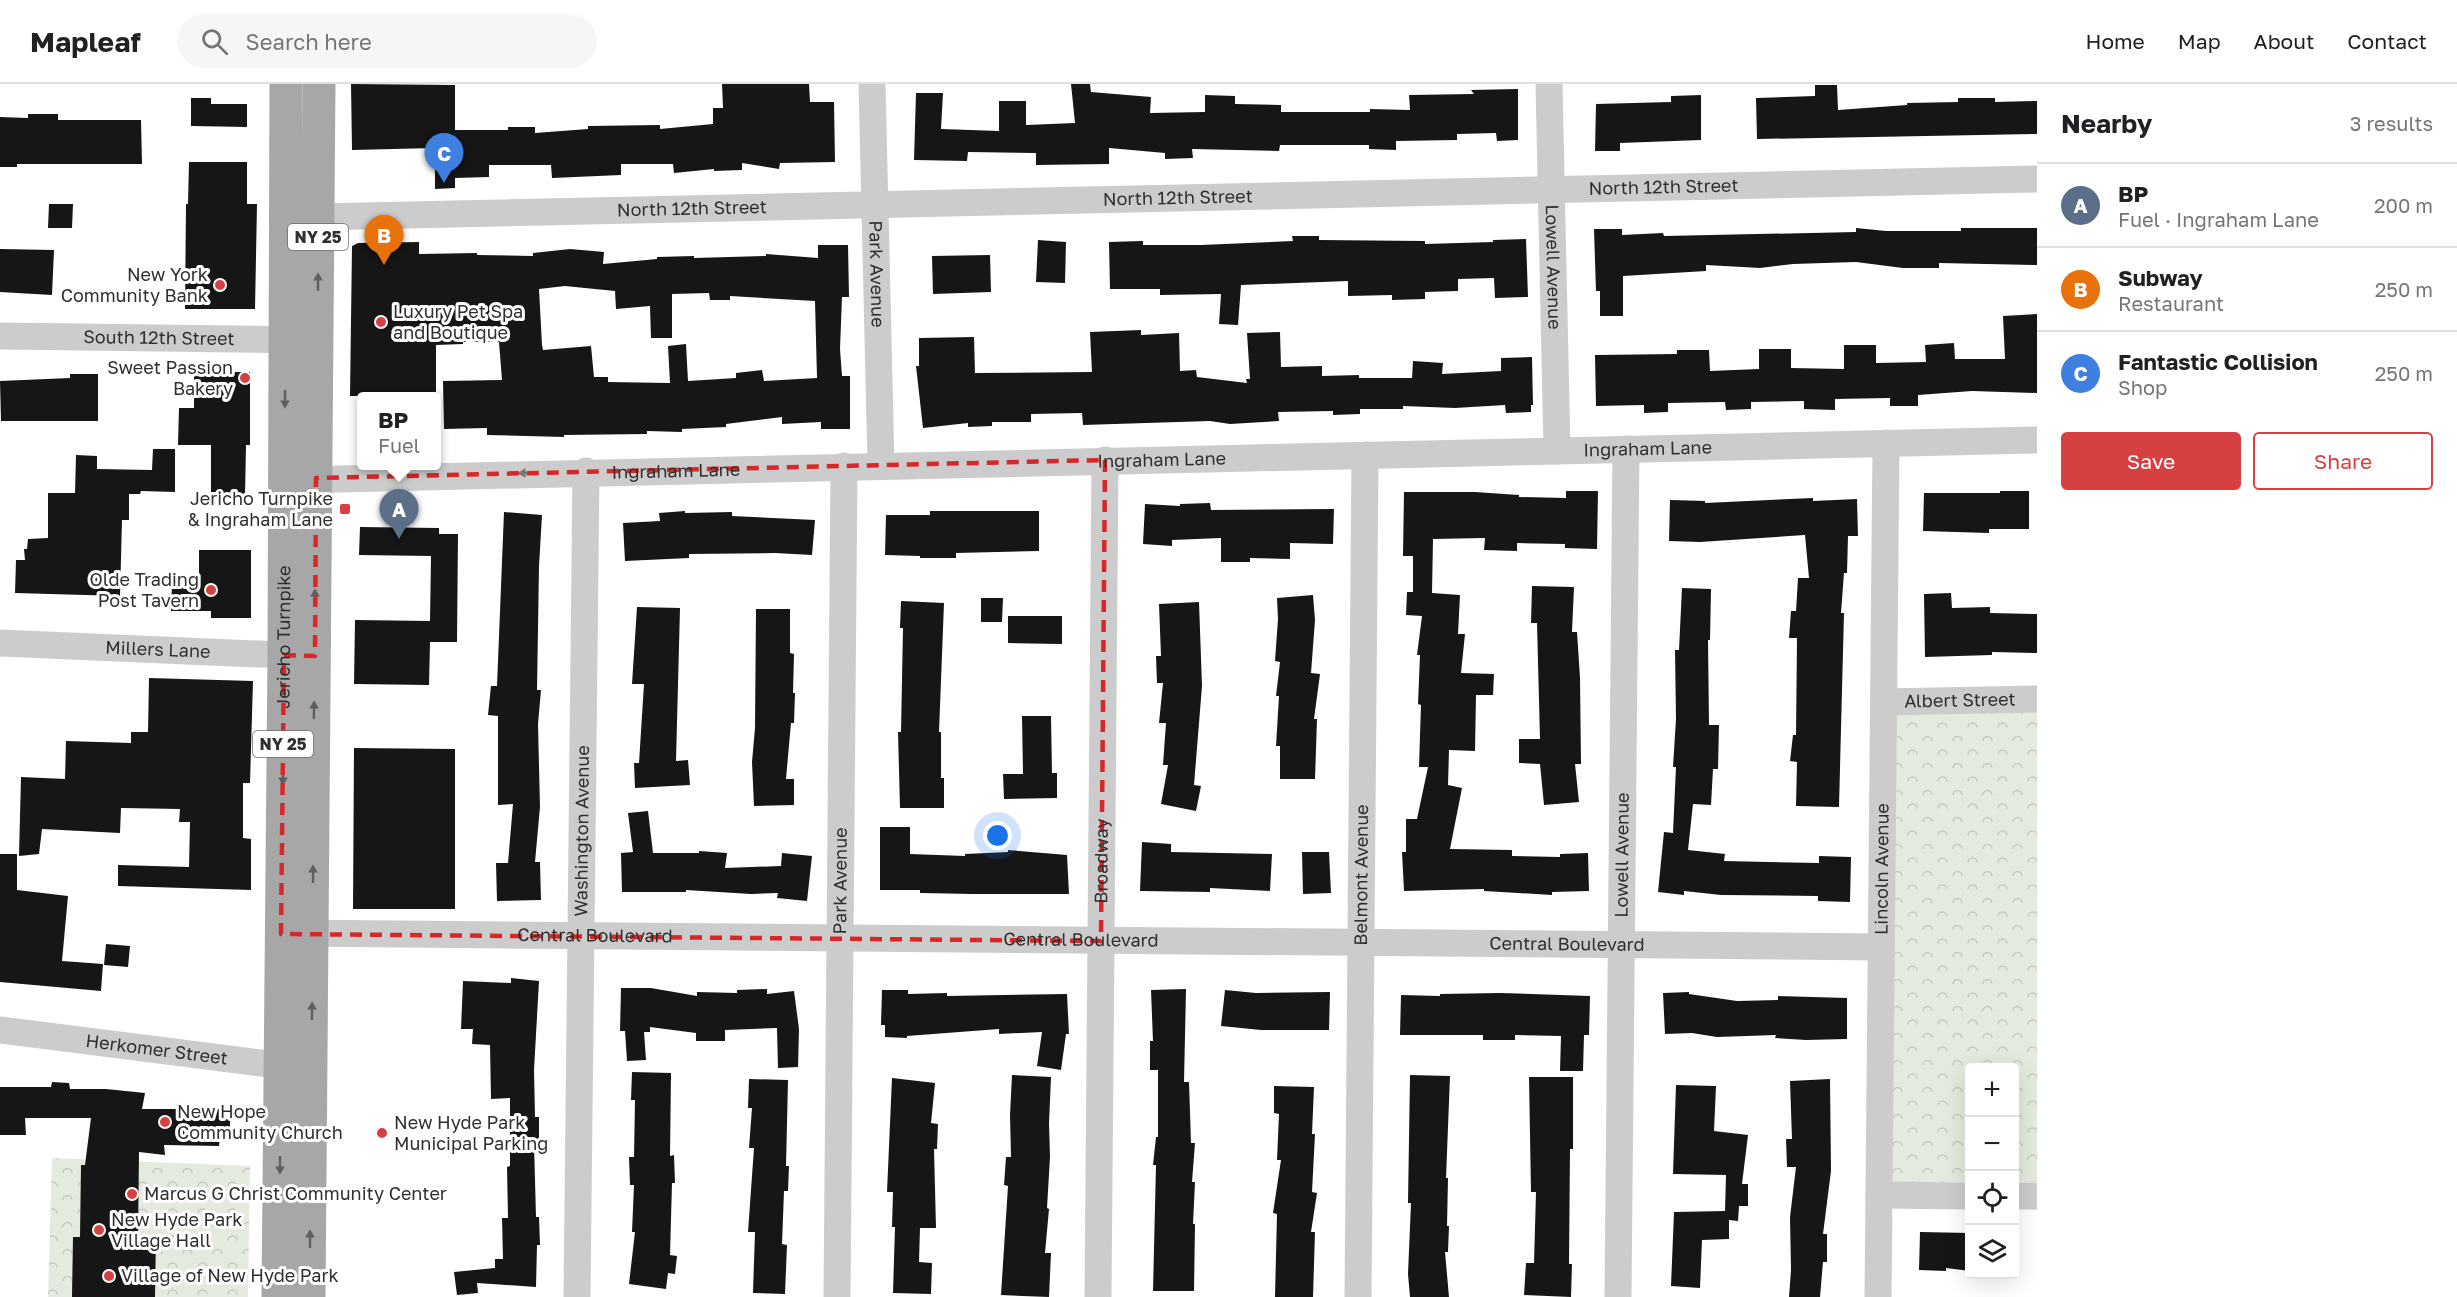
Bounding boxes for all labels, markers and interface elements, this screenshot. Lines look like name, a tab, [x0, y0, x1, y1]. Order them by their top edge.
search box	[177, 14, 597, 68]
text: Mapleaf	[30, 25, 141, 58]
icon: search	[198, 25, 231, 58]
text: Search here	[246, 28, 372, 55]
text: Home	[2085, 28, 2145, 54]
text: Map	[2178, 28, 2221, 54]
text: About	[2254, 28, 2314, 54]
text: Contact	[2347, 28, 2427, 54]
text: Nearby	[2061, 108, 2152, 139]
text: 3 results	[2350, 111, 2433, 135]
pin: C	[424, 134, 464, 183]
street label: North 12th Street	[1588, 174, 1739, 199]
text: BP	[2118, 180, 2148, 207]
street label: North 12th Street	[1103, 184, 1253, 210]
text: A	[2073, 193, 2088, 217]
text: 200 m	[2374, 193, 2433, 217]
street label: North 12th Street	[617, 195, 767, 220]
street label: Lowell Avenue	[1542, 204, 1566, 330]
text: Fuel · Ingraham Lane	[2118, 207, 2319, 231]
pin: B	[364, 216, 404, 265]
street label: Park Avenue	[865, 220, 890, 328]
road number: NY 25	[288, 224, 348, 250]
place label: New York Community Bank	[61, 263, 208, 306]
text: Subway	[2118, 264, 2203, 291]
one-way arrow	[313, 272, 323, 291]
text: B	[2073, 277, 2088, 301]
text: 250 m	[2375, 277, 2433, 301]
marker: New York Community Bank	[213, 278, 227, 292]
text: Restaurant	[2118, 291, 2224, 315]
place label: Luxury Pet Spa and Boutique	[393, 300, 523, 343]
marker: Luxury Pet Spa and Boutique	[374, 315, 388, 329]
street label: South 12th Street	[83, 325, 235, 349]
text: Fantastic Collision	[2118, 348, 2318, 375]
place label: Sweet Passion Bakery	[107, 356, 233, 399]
text: C	[2073, 361, 2088, 385]
text: 250 m	[2375, 361, 2433, 385]
marker: Sweet Passion Bakery	[238, 371, 252, 385]
text: Shop	[2118, 375, 2167, 399]
one-way arrow	[280, 389, 290, 408]
popup	[357, 392, 441, 470]
text: BP	[378, 406, 408, 433]
button: Save	[2061, 432, 2241, 490]
button: Share	[2253, 432, 2433, 490]
text: Fuel	[378, 433, 420, 457]
street label: Ingraham Lane	[1583, 435, 1712, 460]
street label: Ingraham Lane	[1097, 447, 1226, 472]
street label: Ingraham Lane	[611, 458, 740, 483]
one-way arrow	[518, 468, 537, 478]
place label: Jericho Turnpike & Ingraham Lane	[188, 487, 333, 530]
pin: A	[380, 490, 418, 539]
marker: Jericho Turnpike & Ingraham Lane	[338, 502, 352, 516]
street label: Jericho Turnpike	[271, 565, 294, 709]
place label: Olde Trading Post Tavern	[90, 568, 199, 611]
marker: Olde Trading Post Tavern	[204, 583, 218, 597]
one-way arrow	[310, 588, 320, 607]
street label: Millers Lane	[105, 635, 211, 662]
street label: Albert Street	[1904, 687, 2016, 712]
one-way arrow	[309, 700, 319, 719]
road number: NY 25	[253, 731, 313, 757]
street label: Washington Avenue	[569, 745, 593, 917]
one-way arrow	[278, 767, 288, 786]
street label: Lowell Avenue	[1610, 792, 1633, 918]
street label: Lincoln Avenue	[1869, 803, 1893, 935]
street label: Belmont Avenue	[1349, 804, 1372, 946]
street label: Broadway	[1089, 818, 1112, 904]
your location	[983, 821, 1012, 850]
street label: Park Avenue	[828, 827, 851, 935]
one-way arrow	[308, 865, 318, 884]
street label: Central Boulevard	[517, 923, 673, 946]
street label: Central Boulevard	[1003, 927, 1159, 951]
street label: Central Boulevard	[1489, 932, 1645, 955]
one-way arrow	[307, 1001, 317, 1020]
street label: Herkomer Street	[85, 1029, 229, 1069]
map controls	[1965, 1063, 2019, 1279]
button: +	[1965, 1063, 2019, 1117]
place label: New Hope Community Church	[177, 1100, 343, 1143]
place label: New Hyde Park Municipal Parking	[394, 1111, 548, 1154]
marker: New Hope Community Church	[158, 1115, 172, 1129]
button: −	[1965, 1117, 2019, 1171]
marker: New Hyde Park Municipal Parking	[375, 1126, 389, 1140]
one-way arrow	[275, 1156, 285, 1175]
button: locate	[1965, 1171, 2019, 1225]
place label: Marcus G Christ Community Center	[144, 1182, 447, 1204]
marker: Marcus G Christ Community Center	[125, 1187, 139, 1201]
place label: New Hyde Park Village Hall	[111, 1208, 242, 1251]
marker: New Hyde Park Village Hall	[92, 1223, 106, 1237]
button: layers	[1965, 1225, 2019, 1279]
one-way arrow	[305, 1229, 315, 1248]
place label: Village of New Hyde Park	[121, 1264, 339, 1286]
marker: Village of New Hyde Park	[102, 1269, 116, 1283]

